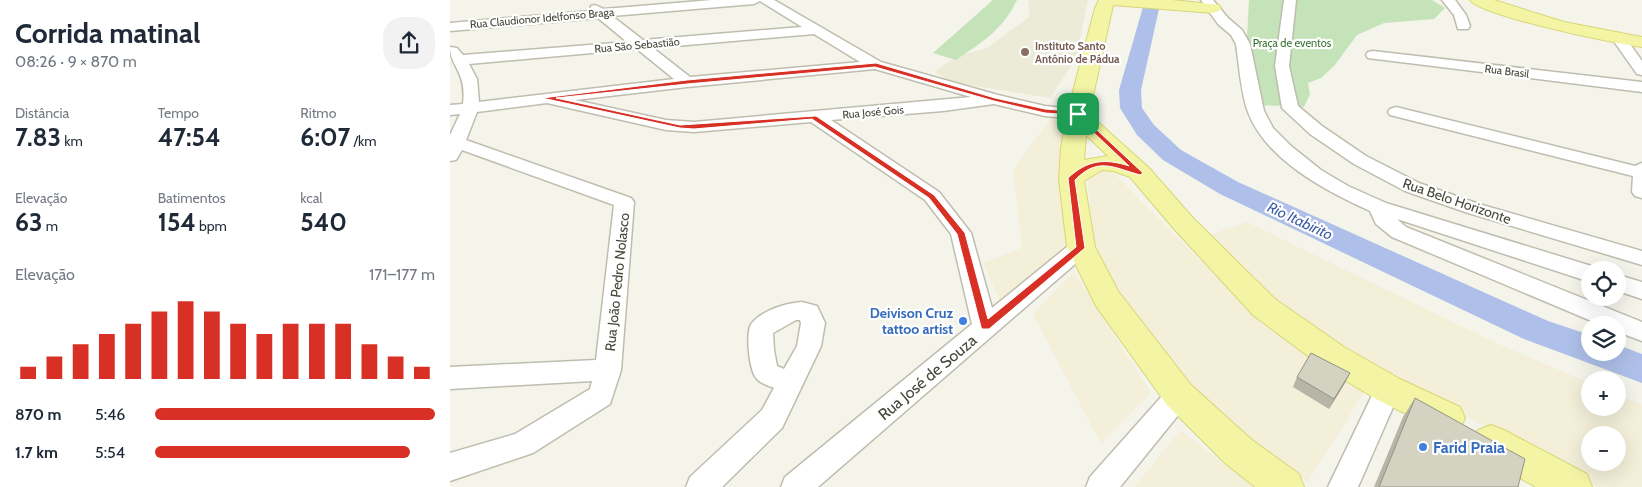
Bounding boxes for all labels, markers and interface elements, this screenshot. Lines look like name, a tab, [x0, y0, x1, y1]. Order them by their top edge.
street label: Rua Claudionor Idelfonso Braga	[469, 5, 615, 31]
text: Corrida matinal	[15, 16, 200, 50]
button: share	[383, 17, 435, 69]
street label: Rua São Sebastião	[594, 34, 680, 56]
park label: Praça de eventos	[1253, 36, 1332, 50]
place label: Instituto Santo Antônio de Pádua	[1035, 39, 1120, 66]
marker: Instituto Santo Antônio de Pádua	[1019, 46, 1031, 58]
text: 08:26 · 9 × 870 m	[15, 52, 137, 71]
street label: Rua Brasil	[1484, 61, 1530, 81]
pin	[1057, 93, 1099, 135]
icon: arrive	[1064, 100, 1092, 128]
street label: Rua José Gois	[842, 102, 905, 122]
text: Distância	[15, 104, 69, 122]
text: Tempo	[158, 104, 199, 122]
text: Ritmo	[300, 104, 336, 122]
text: 7.83	[15, 122, 61, 152]
text: 47:54	[158, 122, 220, 152]
text: 6:07	[300, 122, 350, 152]
text: km	[61, 132, 83, 150]
text: /km	[350, 132, 377, 150]
street label: Rua Belo Horizonte	[1400, 174, 1514, 228]
text: Elevação	[15, 189, 67, 207]
text: Batimentos	[158, 189, 226, 207]
text: kcal	[300, 189, 323, 207]
water label: Rio Itabirito	[1265, 198, 1336, 244]
text: 63	[15, 207, 43, 237]
text: 154	[158, 207, 196, 237]
text: 540	[300, 207, 347, 237]
street label: Rua João Pedro Nolasco	[601, 212, 633, 352]
text: m	[43, 217, 58, 235]
text: bpm	[196, 217, 227, 235]
map controls	[1581, 261, 1626, 471]
button: locate	[1581, 261, 1626, 306]
text: Elevação	[15, 265, 75, 284]
text: 171–177 m	[369, 265, 435, 284]
place label: Deivison Cruz tattoo artist	[870, 304, 953, 338]
marker: Deivison Cruz tattoo artist	[957, 315, 969, 327]
button: layers	[1581, 316, 1626, 361]
street label: Rua José de Souza	[874, 330, 981, 424]
button: +	[1581, 371, 1626, 416]
text: 870 m	[15, 405, 61, 424]
text: 5:46	[95, 405, 125, 424]
button: −	[1581, 426, 1626, 471]
place label: Farid Praia	[1433, 438, 1505, 457]
marker: Farid Praia	[1417, 441, 1429, 453]
text: 1.7 km	[15, 443, 58, 462]
text: 5:54	[95, 443, 125, 462]

